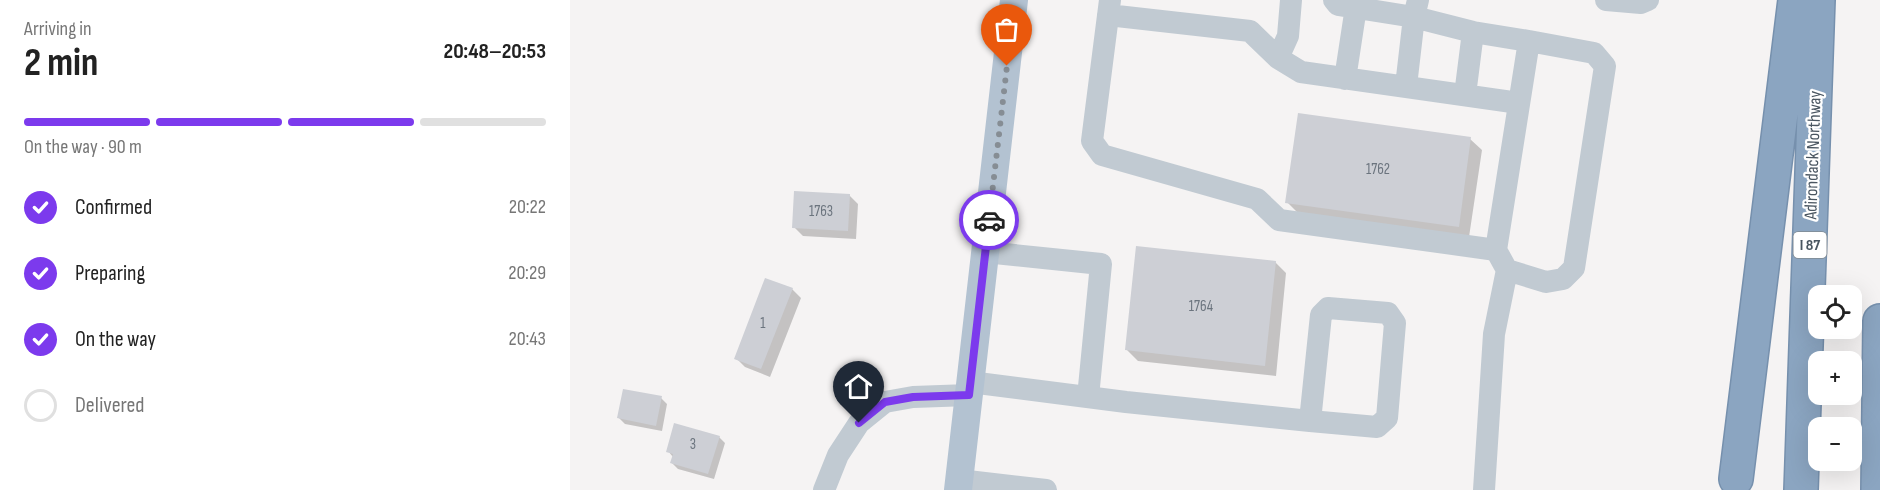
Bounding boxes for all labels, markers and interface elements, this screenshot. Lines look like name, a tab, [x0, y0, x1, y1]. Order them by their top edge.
pin	[981, 4, 1032, 66]
icon: bag	[990, 13, 1023, 46]
text: Arriving in	[24, 17, 92, 41]
text: 20:48–20:53	[444, 38, 546, 65]
text: 2 min	[24, 40, 98, 87]
street label: Adirondack Northway	[1800, 90, 1826, 221]
text: On the way · 90 m	[24, 135, 142, 159]
house number: 1762	[1366, 160, 1390, 179]
courier	[959, 190, 1019, 250]
icon: check	[24, 191, 57, 224]
text: Confirmed	[75, 194, 152, 221]
text: 20:22	[509, 195, 546, 219]
house number: 1763	[809, 202, 833, 221]
icon: car	[973, 204, 1006, 237]
road number: I 87	[1794, 232, 1826, 258]
icon: check	[24, 257, 57, 290]
text: Preparing	[75, 260, 145, 287]
text: 20:29	[508, 261, 546, 285]
map controls	[1808, 285, 1862, 471]
button: locate	[1808, 285, 1862, 339]
house number: 1764	[1189, 297, 1213, 316]
house number: 1	[760, 314, 766, 333]
icon: check	[24, 323, 57, 356]
text: On the way	[75, 326, 156, 353]
text: 20:43	[508, 327, 546, 351]
button: +	[1808, 351, 1862, 405]
pin	[833, 361, 884, 423]
icon: home	[842, 370, 875, 403]
text: Delivered	[75, 392, 144, 419]
button: −	[1808, 417, 1862, 471]
house number: 3	[690, 435, 696, 454]

